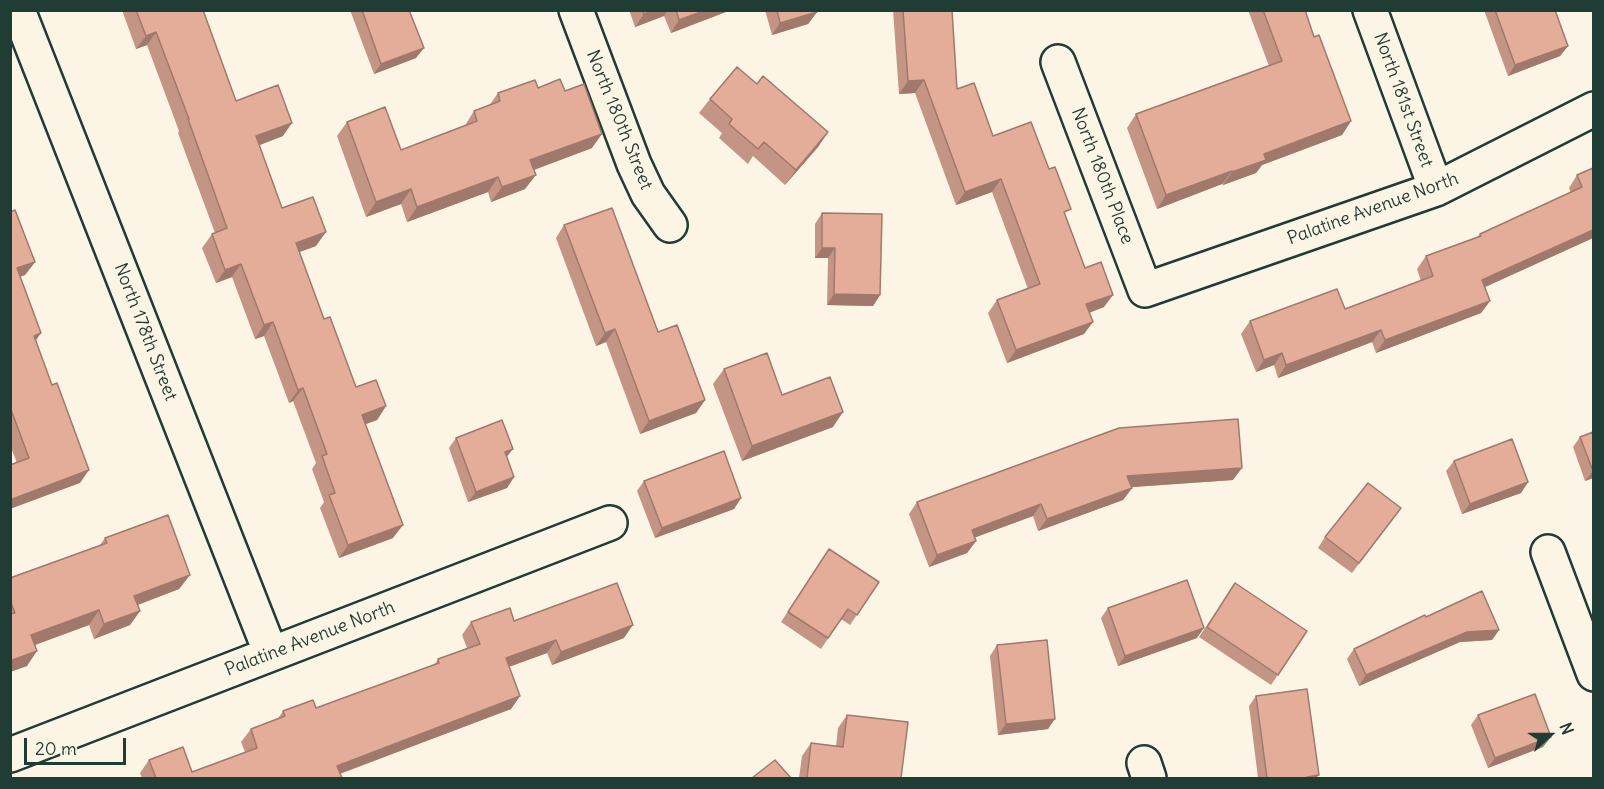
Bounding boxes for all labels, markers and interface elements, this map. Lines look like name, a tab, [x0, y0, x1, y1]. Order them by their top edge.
street label: North 181st Street	[1369, 30, 1437, 170]
street label: North 180th Street	[581, 47, 657, 193]
street label: North 180th Place	[1066, 105, 1138, 247]
street label: Palatine Avenue North	[1285, 168, 1461, 250]
street label: North 178th Street	[109, 260, 181, 404]
street label: Palatine Avenue North	[222, 597, 398, 681]
north arrow	[1520, 705, 1580, 765]
text: N	[1555, 720, 1578, 737]
scale bar	[27, 726, 129, 764]
text: 20 m	[35, 737, 77, 760]

